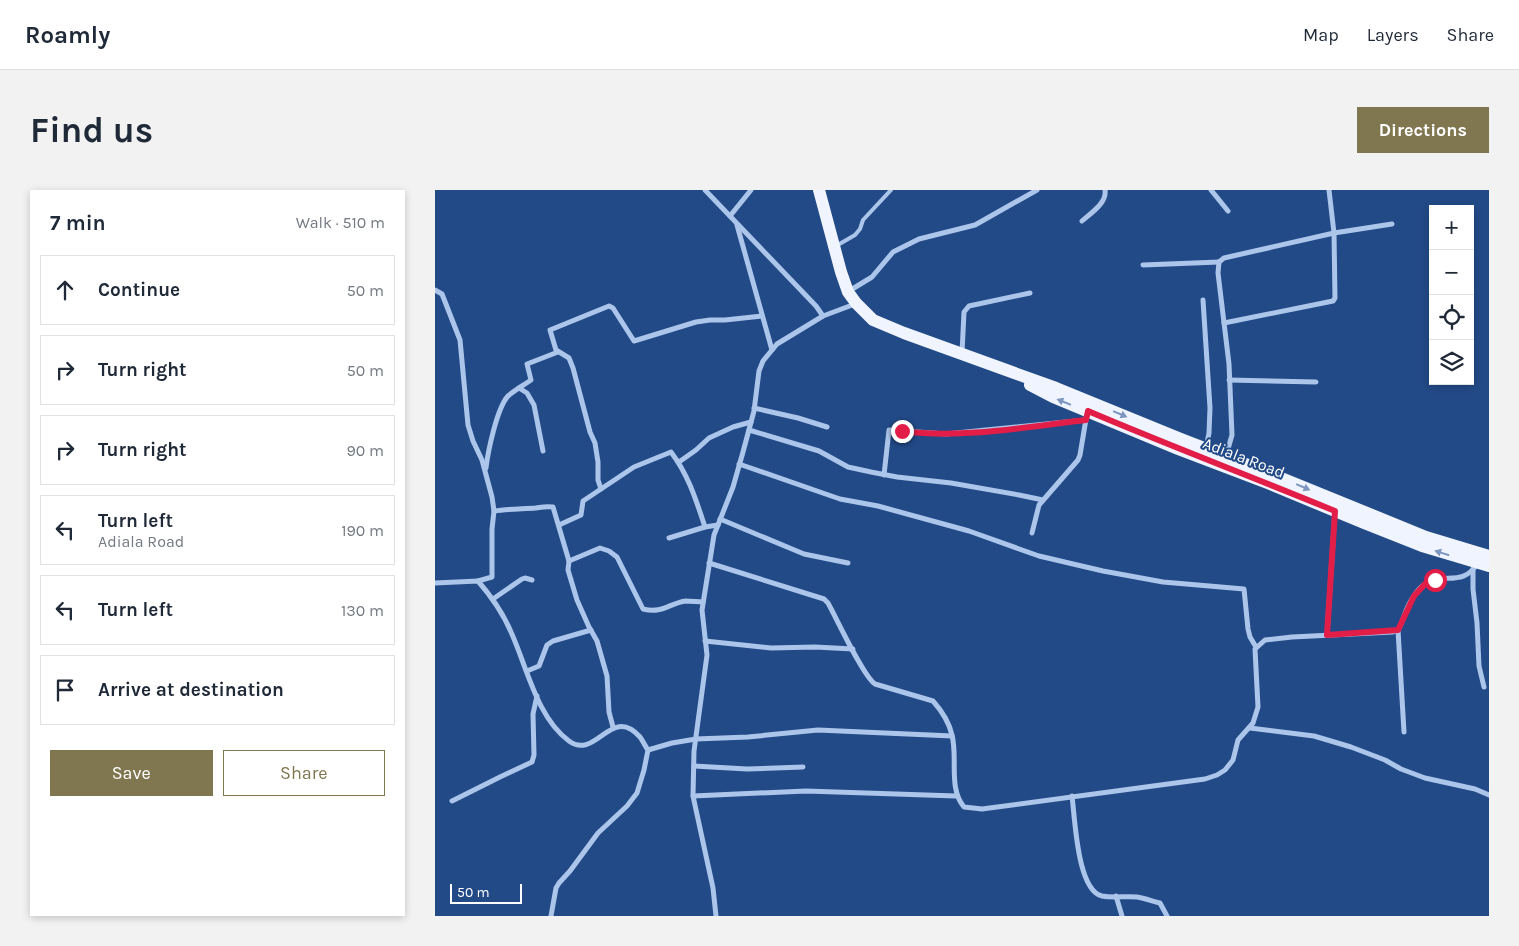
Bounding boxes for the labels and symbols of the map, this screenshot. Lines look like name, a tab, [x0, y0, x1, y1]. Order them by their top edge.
one-way arrow	[1057, 397, 1071, 405]
one-way arrow	[1113, 410, 1127, 418]
route end	[891, 420, 914, 443]
street label: Adiala Road	[1200, 433, 1287, 482]
one-way arrow	[1296, 484, 1310, 492]
one-way arrow	[1435, 548, 1450, 556]
route start	[1424, 569, 1447, 592]
scale bar	[450, 881, 523, 904]

